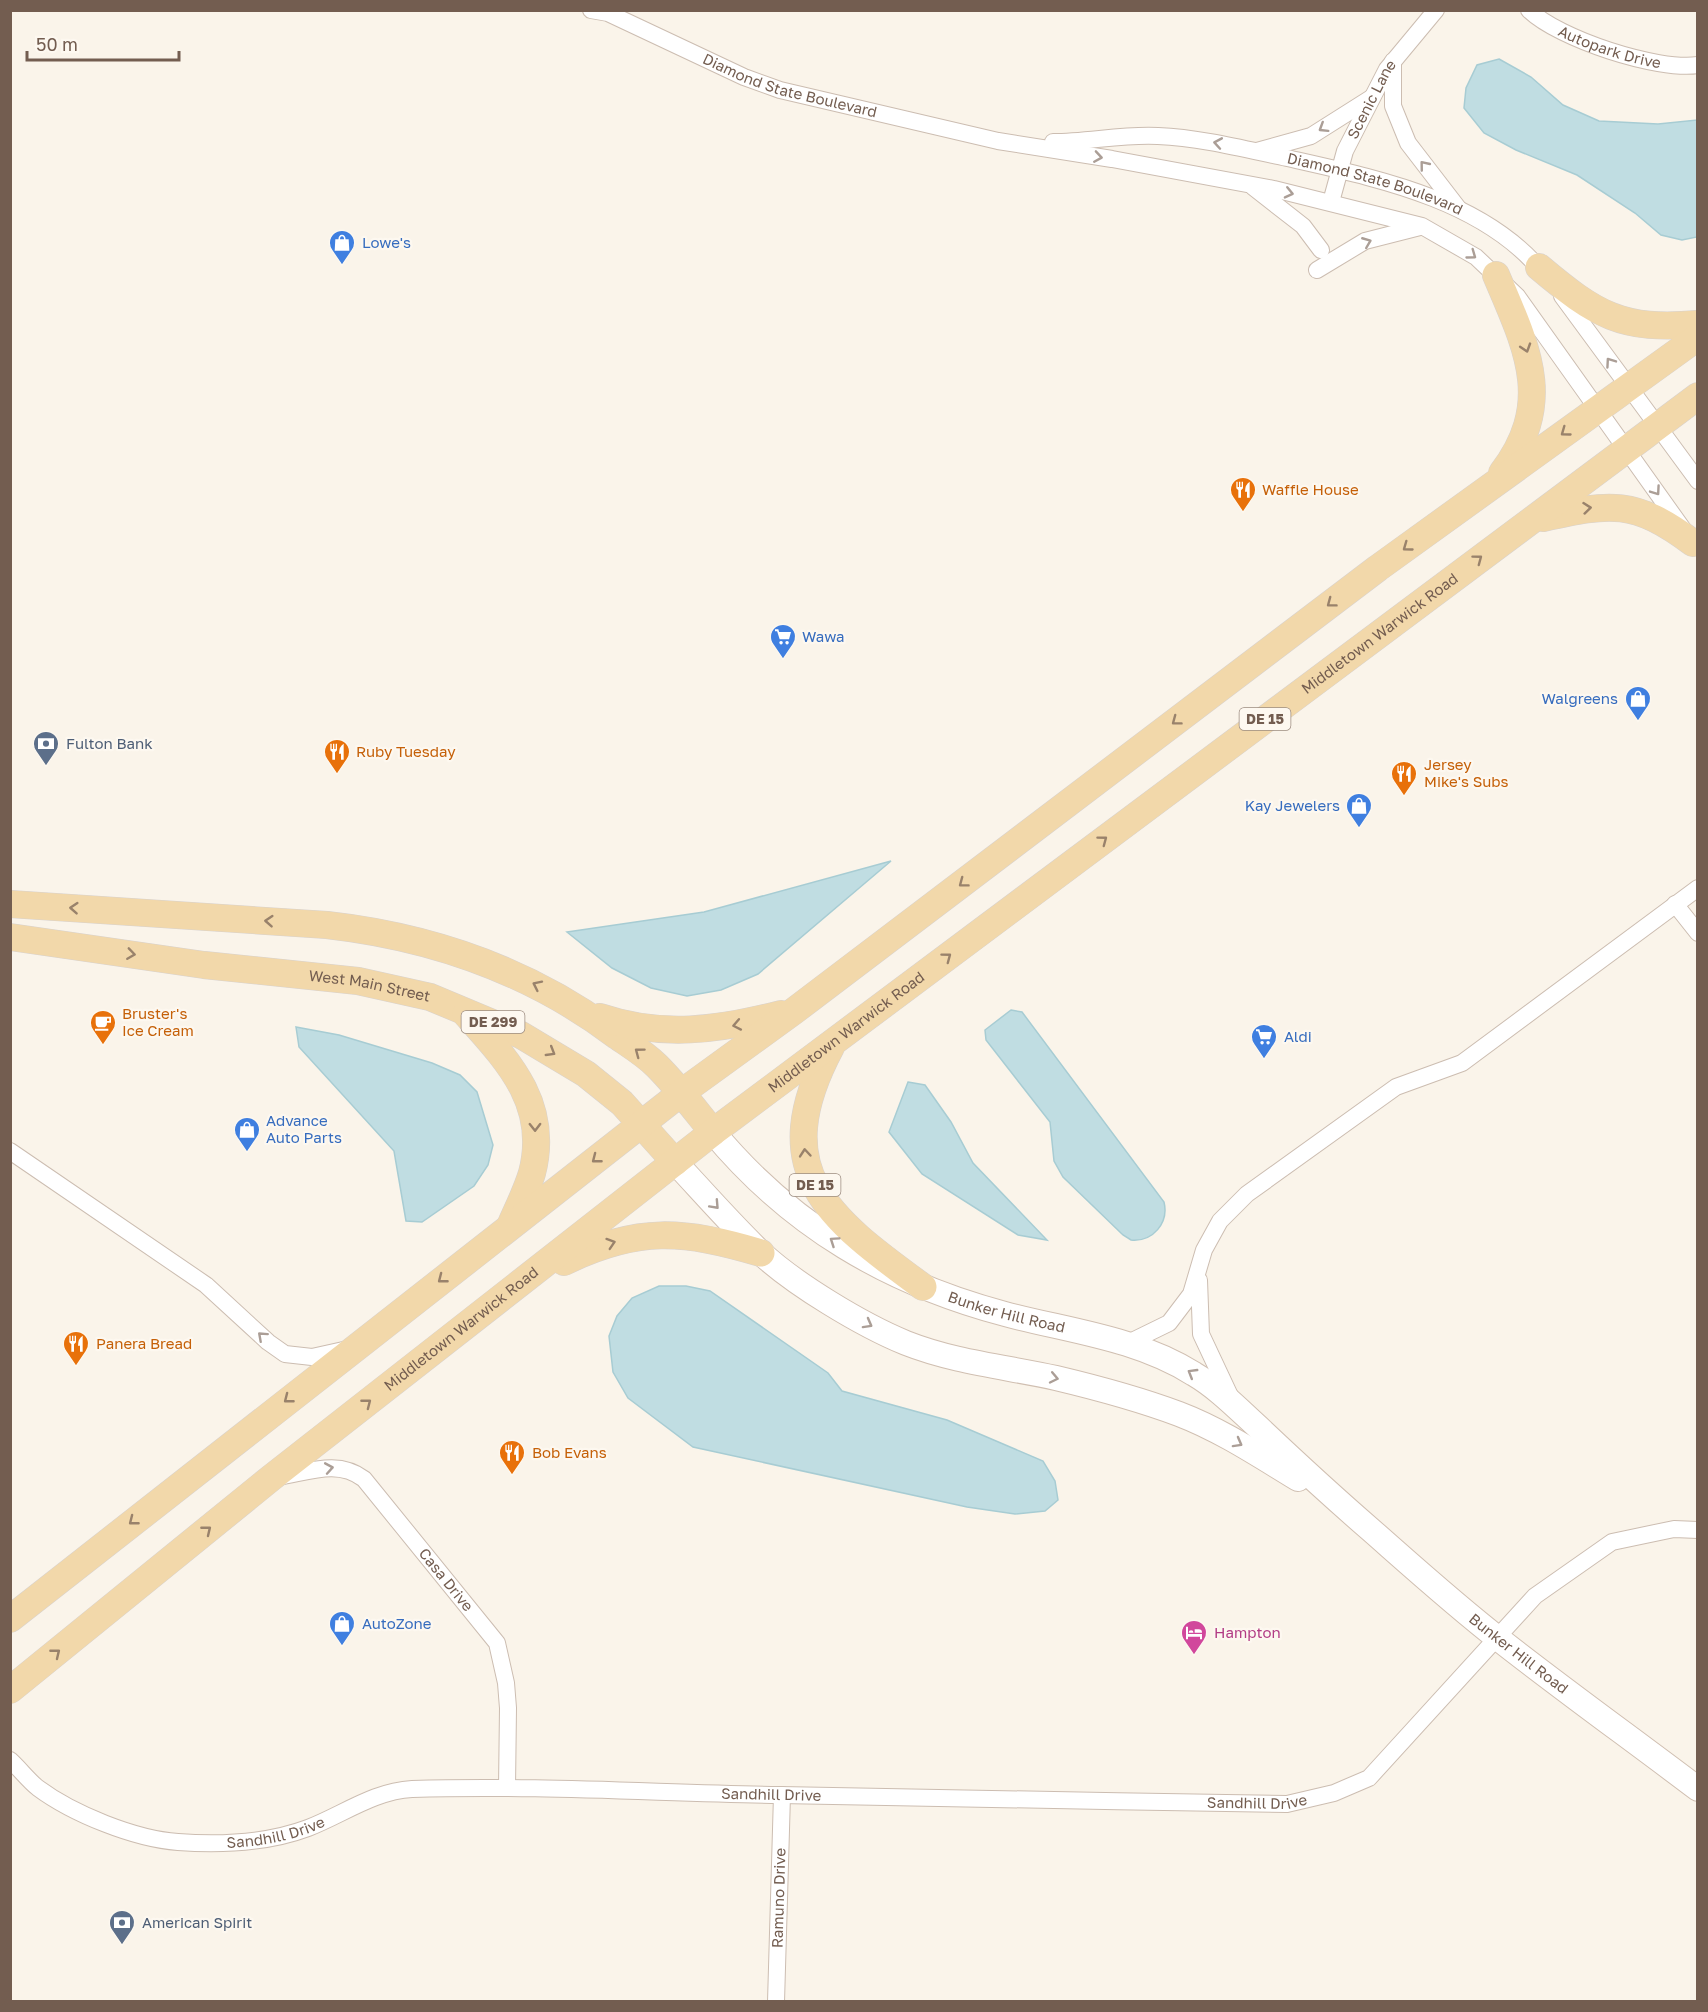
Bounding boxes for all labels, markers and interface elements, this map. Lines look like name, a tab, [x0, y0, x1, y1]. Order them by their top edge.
street label: Autopark Drive	[1556, 21, 1663, 71]
scale bar	[27, 24, 178, 62]
text: 50 m	[36, 33, 78, 55]
street label: Diamond State Boulevard	[700, 49, 879, 120]
street label: Scenic Lane	[1343, 55, 1399, 142]
one-way arrow	[1319, 121, 1329, 133]
one-way arrow	[1213, 137, 1223, 150]
street label: Diamond State Boulevard	[1286, 148, 1466, 218]
one-way arrow	[1093, 150, 1102, 162]
one-way arrow	[1420, 161, 1431, 172]
one-way arrow	[1284, 185, 1294, 198]
shop icon: Lowe's	[327, 228, 357, 266]
place label: Lowe's	[362, 233, 411, 251]
one-way arrow	[1361, 237, 1372, 249]
one-way arrow	[1466, 248, 1477, 259]
one-way arrow	[1519, 342, 1531, 353]
one-way arrow	[1606, 357, 1617, 368]
one-way arrow	[1560, 425, 1571, 436]
restaurant icon: Waffle House	[1228, 475, 1258, 513]
place label: Waffle House	[1262, 480, 1359, 498]
one-way arrow	[1649, 484, 1660, 495]
one-way arrow	[1582, 502, 1591, 515]
one-way arrow	[1402, 540, 1413, 551]
one-way arrow	[1471, 556, 1482, 567]
street label: Middletown Warwick Road	[1297, 569, 1461, 697]
one-way arrow	[1327, 596, 1338, 607]
supermarket icon: Wawa	[768, 622, 798, 660]
place label: Wawa	[802, 627, 844, 645]
shop icon: Walgreens	[1623, 684, 1653, 722]
place label: Walgreens	[1542, 689, 1618, 707]
road number: DE 15	[1240, 708, 1290, 730]
one-way arrow	[1172, 714, 1183, 725]
bank icon: Fulton Bank	[31, 729, 61, 767]
place label: Fulton Bank	[66, 734, 153, 752]
restaurant icon: Ruby Tuesday	[322, 737, 352, 775]
place label: Ruby Tuesday	[356, 742, 456, 760]
place label: Jersey Mike's Subs	[1424, 755, 1509, 790]
restaurant icon: Jersey Mike's Subs	[1389, 759, 1419, 797]
shop icon: Kay Jewelers	[1344, 791, 1374, 829]
place label: Kay Jewelers	[1245, 796, 1340, 814]
one-way arrow	[1097, 836, 1108, 847]
one-way arrow	[958, 875, 969, 886]
one-way arrow	[70, 901, 79, 914]
one-way arrow	[264, 915, 273, 928]
one-way arrow	[126, 948, 135, 960]
one-way arrow	[941, 953, 952, 964]
street label: West Main Street	[308, 966, 432, 1005]
street label: Middletown Warwick Road	[764, 967, 927, 1096]
one-way arrow	[532, 981, 543, 992]
place label: Bruster's Ice Cream	[122, 1004, 194, 1039]
cafe icon: Bruster's Ice Cream	[88, 1008, 118, 1046]
road number: DE 299	[462, 1011, 524, 1033]
one-way arrow	[732, 1018, 742, 1031]
supermarket icon: Aldi	[1249, 1022, 1279, 1060]
place label: Aldi	[1284, 1027, 1312, 1045]
one-way arrow	[545, 1045, 555, 1057]
one-way arrow	[635, 1049, 646, 1060]
place label: Advance Auto Parts	[266, 1111, 342, 1146]
shop icon: Advance Auto Parts	[232, 1115, 262, 1153]
one-way arrow	[529, 1122, 541, 1131]
one-way arrow	[799, 1148, 812, 1157]
one-way arrow	[591, 1152, 602, 1163]
road number: DE 15	[790, 1174, 840, 1196]
one-way arrow	[708, 1197, 719, 1208]
one-way arrow	[605, 1238, 616, 1250]
one-way arrow	[829, 1238, 840, 1249]
street label: Middletown Warwick Road	[380, 1262, 541, 1394]
one-way arrow	[438, 1272, 449, 1283]
street label: Bunker Hill Road	[946, 1287, 1067, 1336]
one-way arrow	[862, 1317, 872, 1328]
restaurant icon: Panera Bread	[61, 1329, 91, 1367]
one-way arrow	[258, 1332, 269, 1343]
place label: Panera Bread	[96, 1334, 192, 1352]
one-way arrow	[1188, 1369, 1198, 1381]
one-way arrow	[1049, 1371, 1059, 1384]
one-way arrow	[284, 1392, 295, 1403]
one-way arrow	[360, 1400, 371, 1411]
one-way arrow	[1231, 1436, 1242, 1447]
restaurant icon: Bob Evans	[497, 1438, 527, 1476]
place label: Bob Evans	[532, 1443, 607, 1461]
one-way arrow	[324, 1463, 333, 1475]
one-way arrow	[129, 1514, 140, 1525]
one-way arrow	[200, 1526, 211, 1537]
street label: Casa Drive	[416, 1544, 478, 1615]
shop icon: AutoZone	[327, 1609, 357, 1647]
street label: Bunker Hill Road	[1466, 1609, 1572, 1697]
place label: AutoZone	[362, 1614, 432, 1632]
hotel icon: Hampton	[1179, 1618, 1209, 1656]
place label: Hampton	[1214, 1623, 1281, 1641]
one-way arrow	[49, 1649, 60, 1660]
street label: Sandhill Drive	[721, 1784, 822, 1804]
street label: Sandhill Drive	[1207, 1790, 1309, 1812]
street label: Sandhill Drive	[226, 1812, 327, 1851]
street label: Ramuno Drive	[768, 1847, 788, 1948]
bank icon: American Spirit	[107, 1908, 137, 1946]
place label: American Spirit	[142, 1913, 252, 1931]

